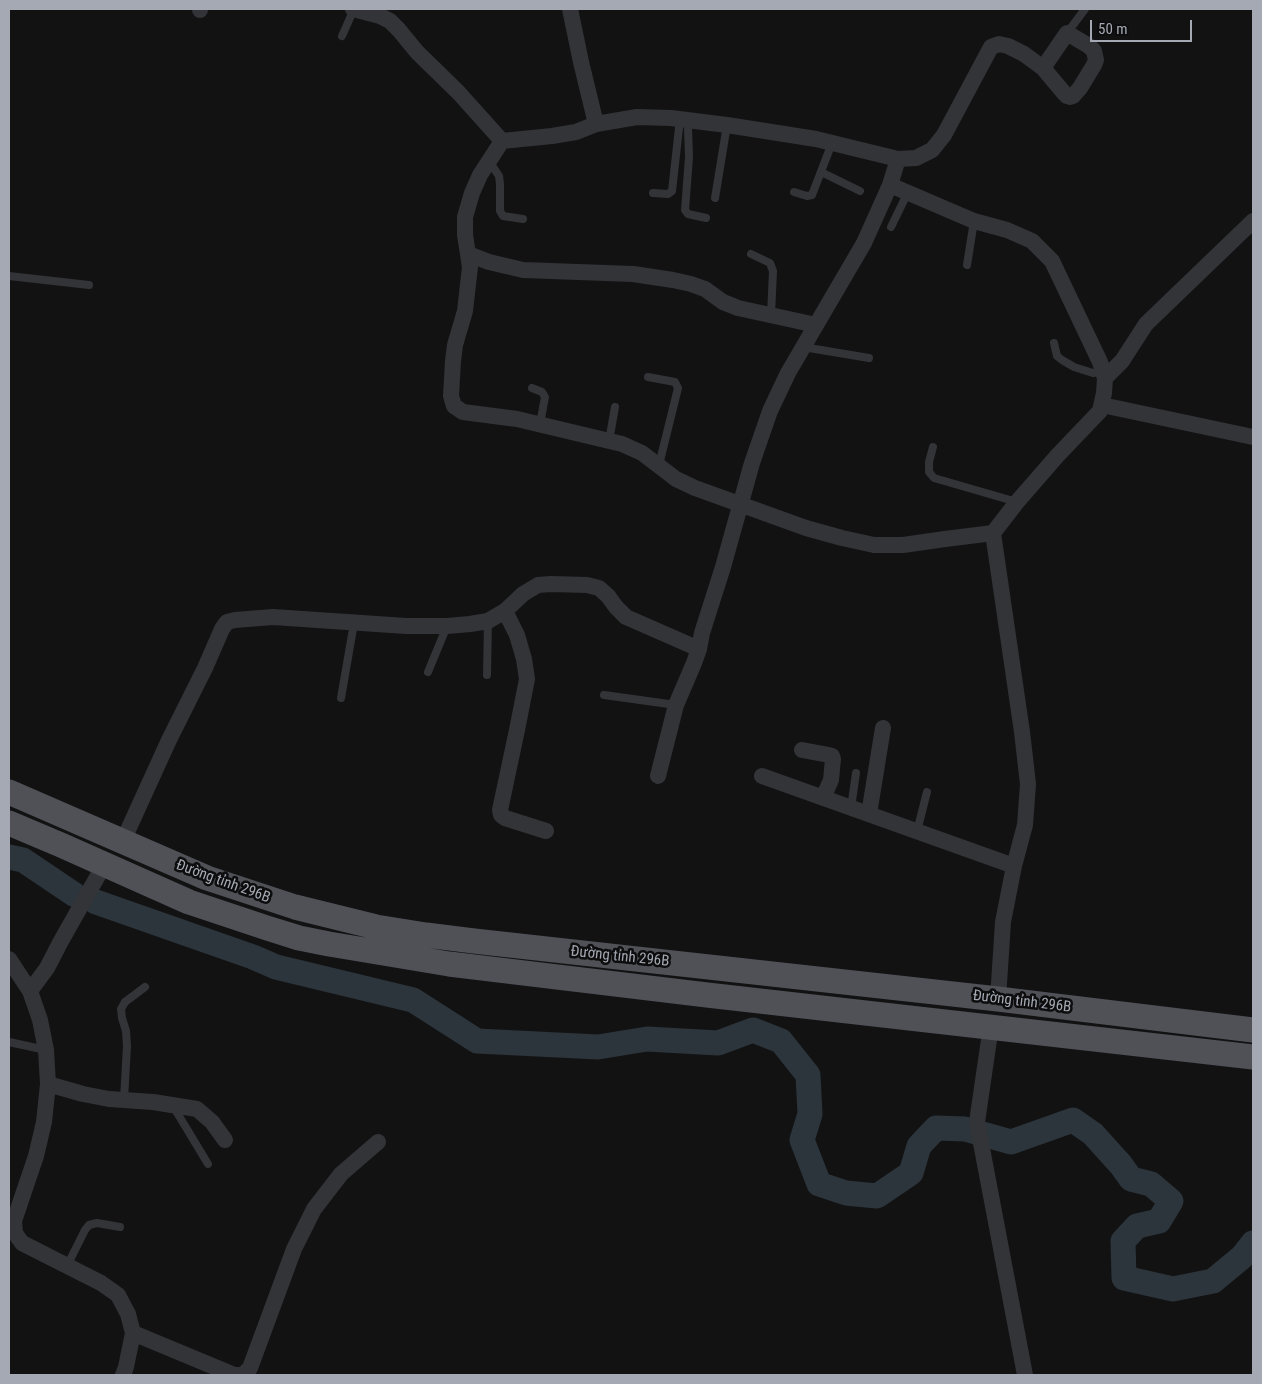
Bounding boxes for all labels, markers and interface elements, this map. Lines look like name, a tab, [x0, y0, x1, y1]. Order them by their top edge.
scale bar	[1092, 10, 1194, 42]
text: 50 m	[1098, 20, 1128, 38]
street label: Đường tỉnh 296B	[173, 857, 273, 907]
street label: Đường tỉnh 296B	[570, 943, 670, 971]
street label: Đường tỉnh 296B	[972, 987, 1072, 1017]

